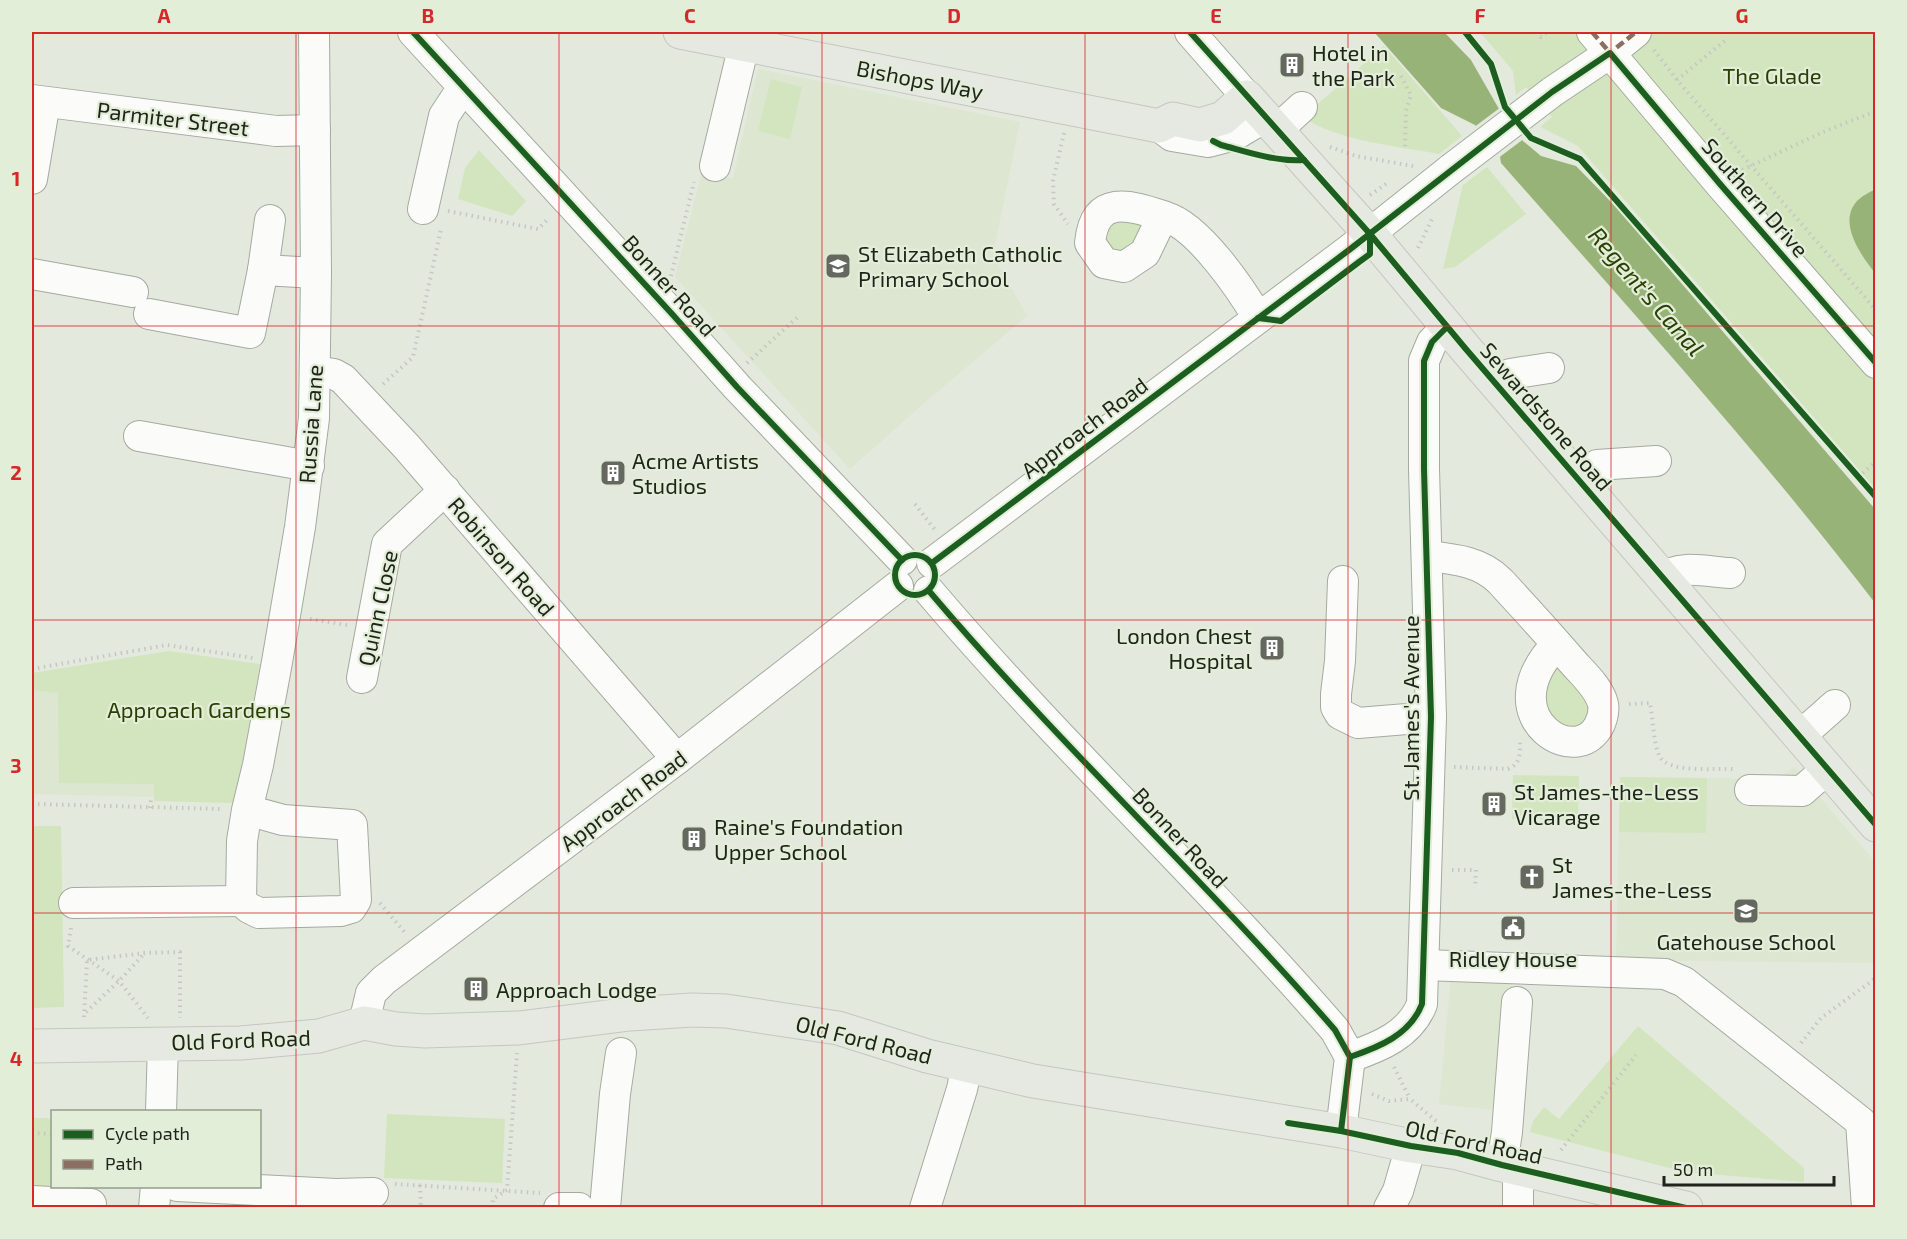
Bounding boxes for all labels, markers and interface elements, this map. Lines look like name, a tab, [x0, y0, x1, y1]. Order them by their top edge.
text: A	[157, 3, 171, 27]
text: B	[422, 3, 434, 27]
text: C	[684, 3, 696, 27]
text: D	[947, 3, 961, 27]
text: E	[1210, 3, 1222, 27]
text: F	[1474, 3, 1486, 27]
text: G	[1736, 3, 1748, 27]
place label: Hotel in the Park	[1312, 39, 1395, 90]
building icon: Hotel in the Park	[1277, 50, 1307, 80]
street label: Bishops Way	[854, 54, 986, 104]
park label: The Glade	[1722, 62, 1822, 88]
street label: Parmiter Street	[95, 96, 251, 140]
street label: Southern Drive	[1697, 132, 1815, 262]
text: 1	[12, 166, 20, 190]
water label: Regent's Canal	[1583, 221, 1711, 361]
street label: Bonner Road	[618, 229, 722, 341]
place label: St Elizabeth Catholic Primary School	[858, 240, 1063, 291]
school or university icon: St Elizabeth Catholic Primary School	[823, 251, 853, 281]
street label: Sewardstone Road	[1476, 337, 1618, 495]
street label: Russia Lane	[293, 364, 327, 484]
street label: Approach Road	[1016, 371, 1152, 483]
place label: Acme Artists Studios	[632, 447, 759, 498]
building icon: Acme Artists Studios	[598, 458, 628, 488]
text: 2	[10, 460, 22, 484]
street label: Robinson Road	[443, 491, 561, 621]
street label: Quinn Close	[352, 548, 403, 668]
street label: St. James's Avenue	[1397, 615, 1423, 801]
place label: London Chest Hospital	[1116, 622, 1252, 673]
building icon: London Chest Hospital	[1257, 633, 1287, 663]
park label: Approach Gardens	[107, 696, 291, 722]
street label: Approach Road	[555, 744, 691, 856]
text: 3	[10, 753, 22, 777]
place label: St James-the-Less Vicarage	[1514, 778, 1699, 829]
street label: Bonner Road	[1128, 782, 1234, 892]
building icon: St James-the-Less Vicarage	[1479, 789, 1509, 819]
place label: Raine's Foundation Upper School	[714, 813, 903, 864]
building icon: Raine's Foundation Upper School	[679, 824, 709, 854]
place label: St James-the-Less	[1552, 851, 1712, 902]
church icon: St James-the-Less	[1517, 862, 1547, 892]
school or university icon: Gatehouse School	[1731, 896, 1761, 926]
public building icon: Ridley House	[1498, 913, 1528, 943]
place label: Gatehouse School	[1656, 928, 1836, 954]
place label: Ridley House	[1449, 945, 1577, 971]
building icon: Approach Lodge	[461, 974, 491, 1004]
place label: Approach Lodge	[496, 976, 657, 1002]
street label: Old Ford Road	[793, 1010, 935, 1068]
street label: Old Ford Road	[171, 1024, 311, 1054]
text: 4	[10, 1046, 23, 1070]
legend	[51, 1110, 261, 1188]
street label: Old Ford Road	[1403, 1114, 1545, 1168]
text: Cycle path	[105, 1122, 190, 1144]
scale bar	[1664, 1149, 1834, 1187]
text: Path	[105, 1152, 143, 1174]
text: 50 m	[1673, 1158, 1713, 1180]

